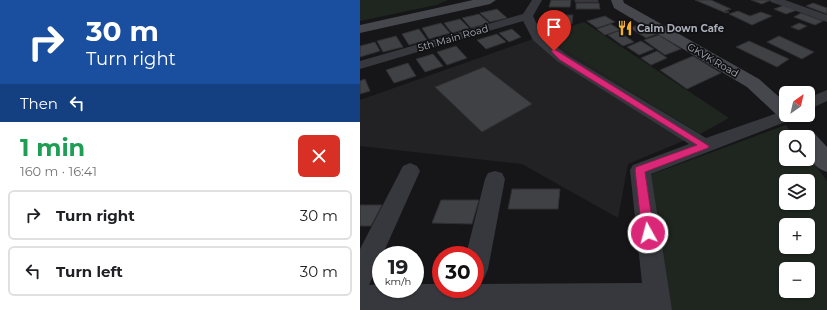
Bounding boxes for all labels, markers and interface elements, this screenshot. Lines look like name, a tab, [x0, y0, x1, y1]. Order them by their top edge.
pin	[537, 10, 571, 51]
text: 30 m	[86, 14, 159, 48]
icon: right	[20, 16, 72, 68]
icon: arrive	[543, 16, 565, 38]
restaurant icon: Calm Down Cafe	[616, 19, 634, 37]
street label: 5th Main Road	[416, 22, 490, 54]
place label: Calm Down Cafe	[637, 22, 724, 35]
street label: GKVK Road	[685, 40, 741, 80]
text: Turn right	[86, 48, 176, 70]
north arrow	[779, 86, 815, 122]
map controls	[779, 86, 815, 298]
icon: left	[66, 92, 88, 114]
text: Then	[20, 94, 58, 113]
button: search	[779, 130, 815, 166]
text: 1 min	[20, 133, 85, 162]
button: close	[298, 135, 340, 177]
text: 160 m · 16:41	[20, 163, 97, 179]
button: layers	[779, 174, 815, 210]
icon: right	[22, 204, 44, 226]
text: Turn right	[56, 206, 135, 225]
text: 30 m	[300, 206, 338, 225]
position arrow	[627, 212, 669, 254]
button: +	[779, 218, 815, 254]
speed limit sign: 30	[432, 246, 484, 298]
text: 19	[388, 255, 408, 279]
icon: left	[22, 260, 44, 282]
text: Turn left	[56, 262, 123, 281]
text: 30 m	[300, 262, 338, 281]
button: −	[779, 262, 815, 298]
text: km/h	[385, 275, 411, 288]

